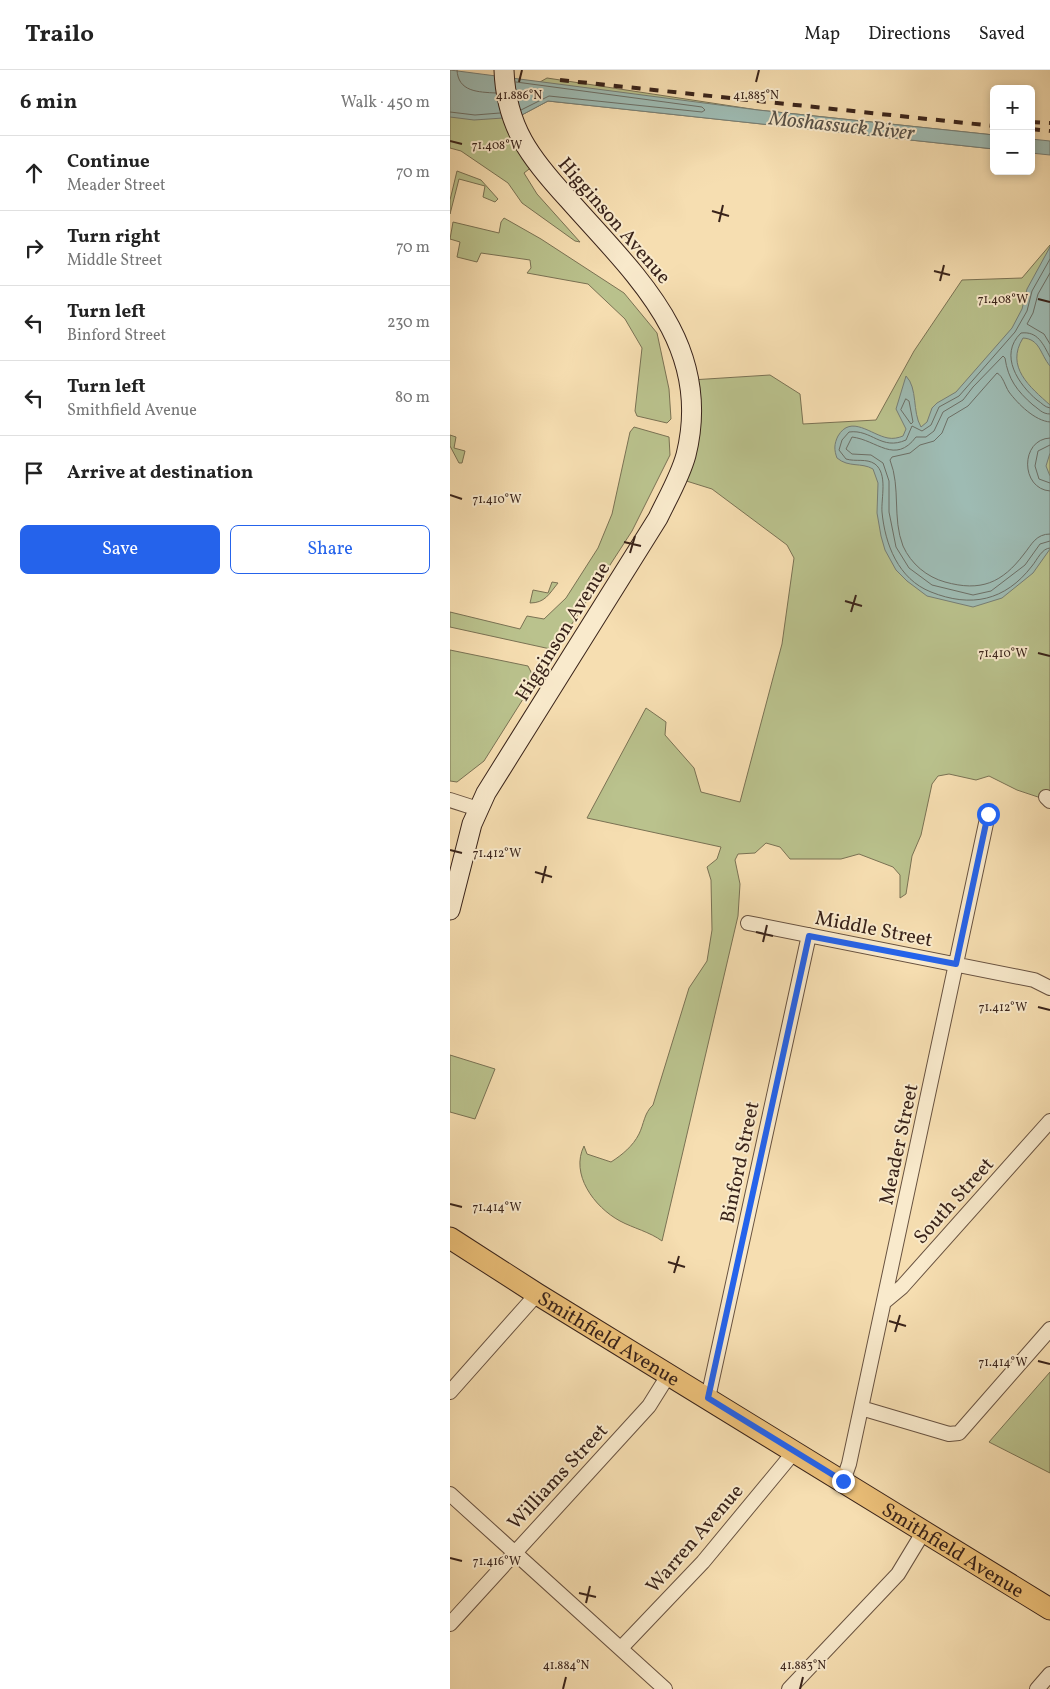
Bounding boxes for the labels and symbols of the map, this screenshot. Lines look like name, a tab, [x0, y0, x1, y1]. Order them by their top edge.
text: 41.886°N	[496, 88, 542, 104]
text: 41.885°N	[733, 88, 779, 104]
water label: Moshassuck River	[767, 104, 916, 149]
text: 71.408°W	[472, 138, 522, 154]
street label: Higginson Avenue	[550, 152, 677, 291]
text: 71.408°W	[978, 292, 1028, 308]
text: 71.410°W	[472, 492, 522, 508]
street label: Higginson Avenue	[509, 557, 618, 707]
text: 71.410°W	[978, 646, 1028, 662]
route start	[977, 803, 1000, 826]
text: 71.412°W	[473, 846, 521, 862]
street label: Middle Street	[812, 905, 935, 955]
text: 71.412°W	[979, 1000, 1027, 1016]
street label: Meader Street	[873, 1081, 926, 1208]
street label: Binford Street	[714, 1099, 768, 1226]
street label: South Street	[908, 1152, 1001, 1251]
text: 71.414°W	[472, 1200, 522, 1216]
street label: Smithfield Avenue	[531, 1285, 685, 1394]
text: 71.414°W	[978, 1355, 1028, 1371]
street label: Williams Street	[502, 1418, 615, 1537]
route end	[832, 1470, 855, 1493]
street label: Warren Avenue	[640, 1479, 751, 1600]
street label: Smithfield Avenue	[876, 1497, 1029, 1606]
text: 71.416°W	[473, 1554, 521, 1570]
text: 41.884°N	[543, 1658, 589, 1674]
text: 41.883°N	[780, 1658, 826, 1674]

